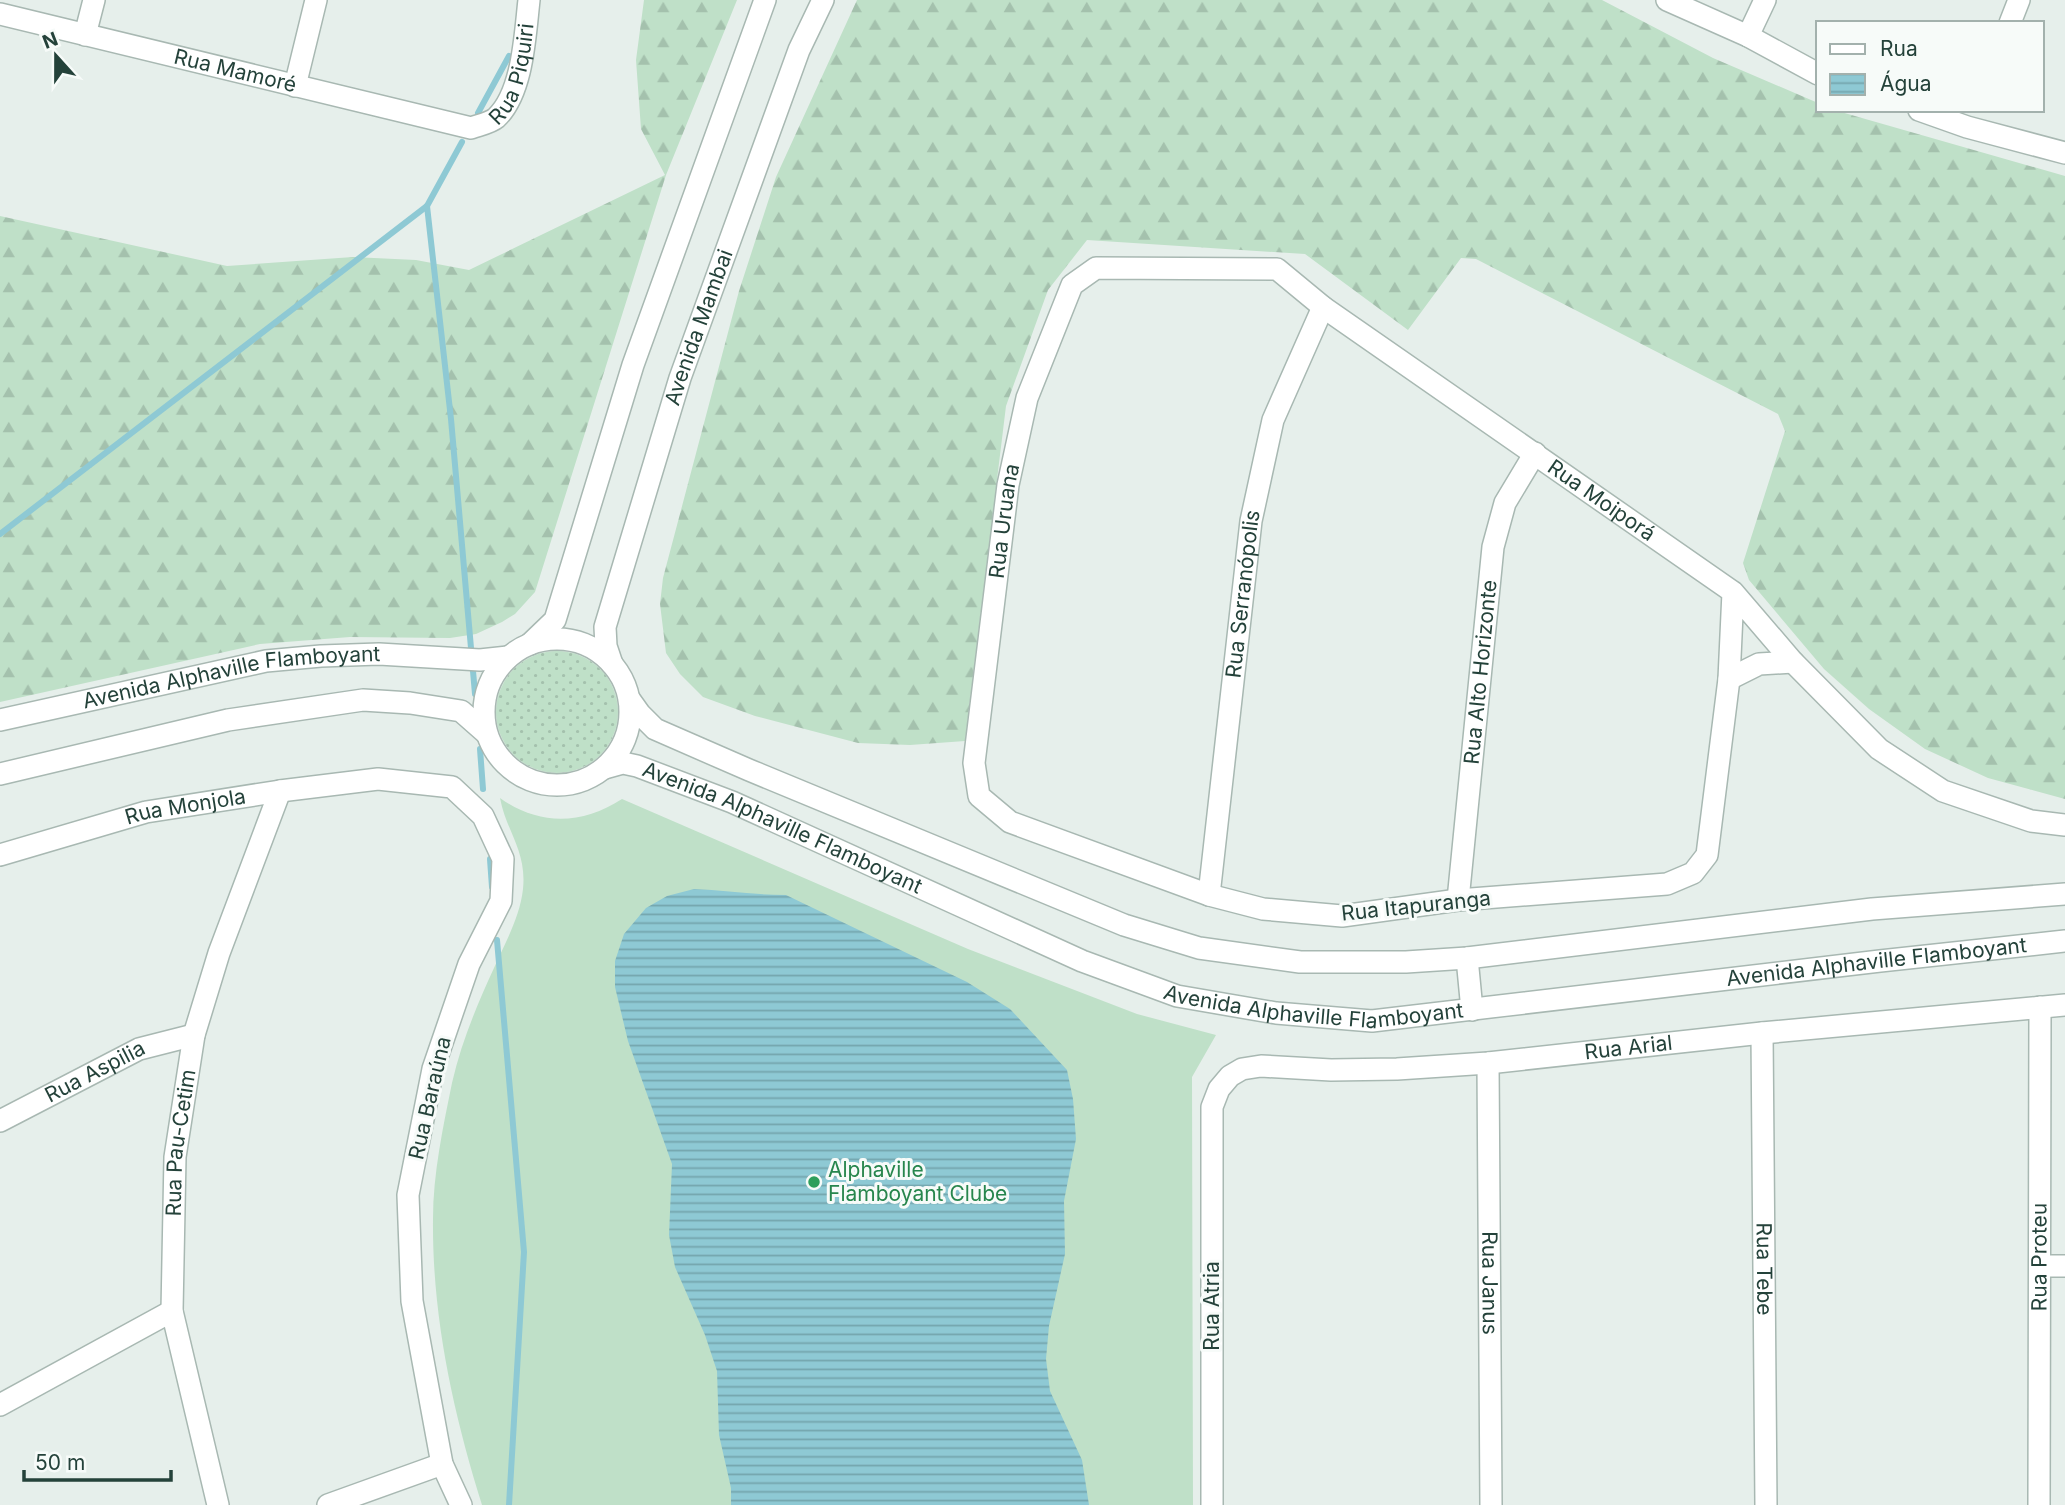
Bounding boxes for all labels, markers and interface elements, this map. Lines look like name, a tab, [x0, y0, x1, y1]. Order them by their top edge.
north arrow	[21, 21, 91, 91]
legend	[1816, 21, 2044, 112]
street label: Rua Piquiri	[484, 22, 539, 130]
text: N	[39, 27, 61, 54]
text: Rua	[1880, 36, 1918, 61]
street label: Rua Mamoré	[172, 44, 299, 97]
text: Água	[1880, 70, 1932, 96]
street label: Avenida Mambai	[659, 246, 738, 408]
street label: Rua Moiporá	[1543, 454, 1660, 546]
street label: Rua Uruana	[984, 461, 1024, 580]
street label: Rua Serranópolis	[1220, 507, 1265, 679]
street label: Rua Alto Horizonte	[1459, 579, 1502, 766]
street label: Avenida Alphaville Flamboyant	[80, 641, 381, 713]
street label: Avenida Alphaville Flamboyant	[639, 756, 926, 899]
street label: Rua Monjola	[122, 784, 248, 830]
street label: Rua Itapuranga	[1340, 885, 1492, 926]
street label: Avenida Alphaville Flamboyant	[1725, 932, 2028, 991]
street label: Avenida Alphaville Flamboyant	[1160, 979, 1465, 1033]
street label: Rua Arial	[1583, 1030, 1674, 1064]
street label: Rua Baraúna	[403, 1034, 456, 1162]
street label: Rua Aspilia	[41, 1035, 149, 1108]
street label: Rua Pau-Cetim	[161, 1067, 200, 1217]
place label: Alphaville Flamboyant Clube	[828, 1157, 1007, 1206]
marker: Alphaville Flamboyant Clube	[806, 1174, 822, 1190]
street label: Rua Proteu	[2026, 1203, 2052, 1311]
street label: Rua Tebe	[1752, 1222, 1777, 1316]
street label: Rua Janus	[1477, 1231, 1503, 1335]
street label: Rua Atria	[1199, 1261, 1224, 1351]
scale bar	[24, 1438, 172, 1482]
text: 50 m	[35, 1450, 85, 1475]

